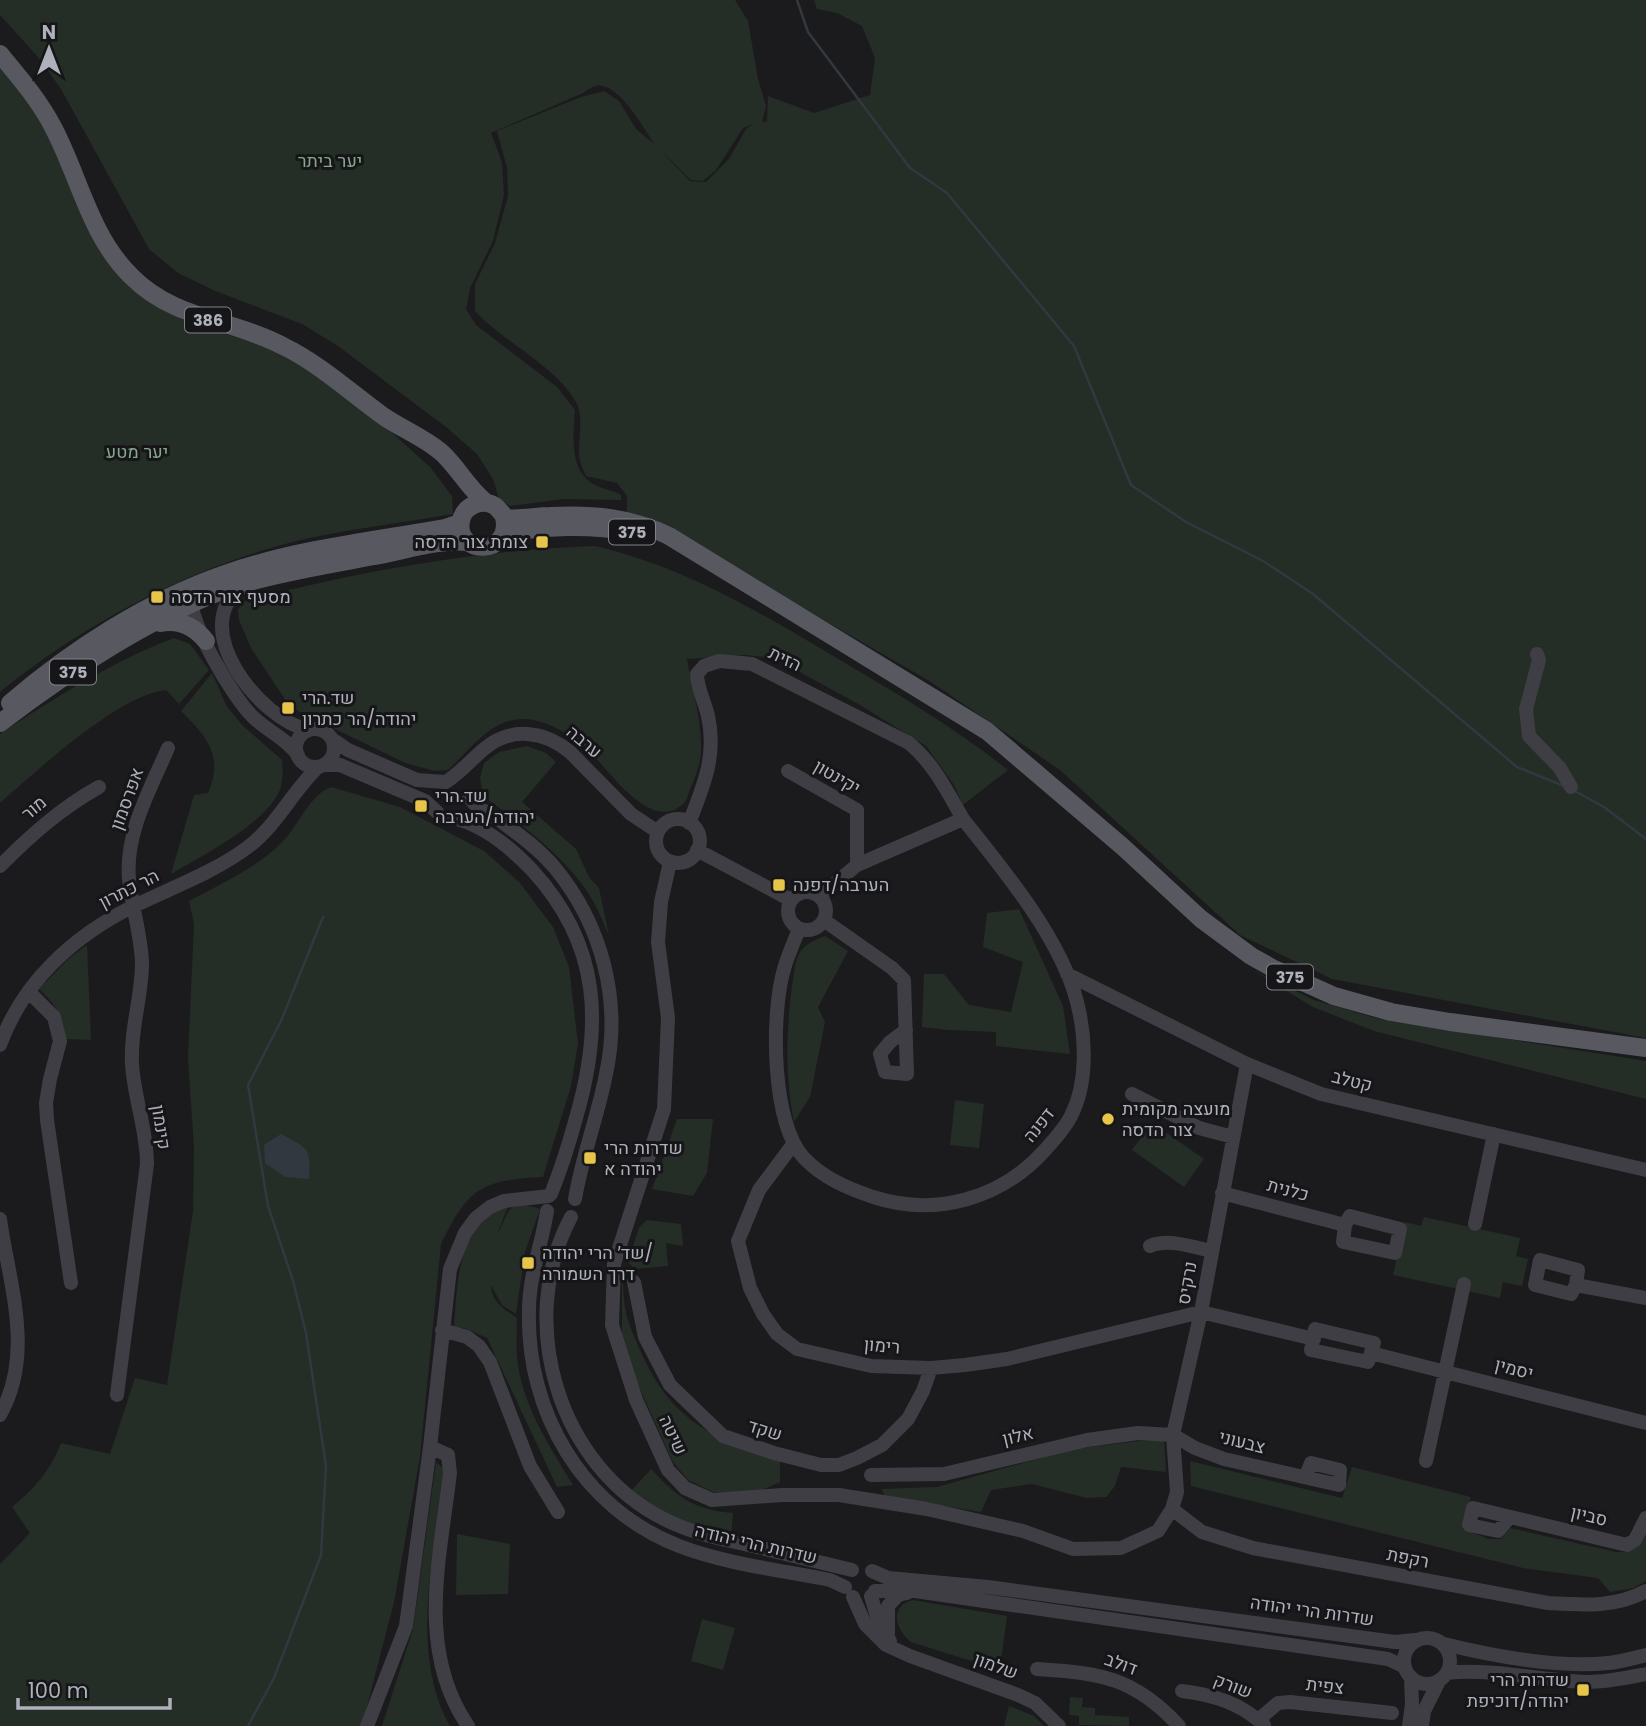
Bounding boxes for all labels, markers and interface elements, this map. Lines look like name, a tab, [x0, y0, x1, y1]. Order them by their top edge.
north arrow	[14, 14, 84, 84]
text: N	[42, 19, 56, 46]
park label: יער ביתר	[298, 148, 362, 173]
road number: 386	[185, 308, 231, 332]
park label: יער מטע	[106, 439, 168, 464]
road number: 375	[609, 520, 655, 544]
place label: צומת צור הדסה	[415, 529, 528, 554]
marker: צומת צור הדסה	[534, 534, 550, 550]
place label: מסעף צור הדסה	[171, 584, 291, 609]
marker: מסעף צור הדסה	[149, 589, 165, 605]
street label: הזית	[765, 640, 806, 677]
road number: 375	[50, 660, 96, 684]
place label: שד.הרי יהודה/הר כתרון	[302, 685, 416, 731]
marker: שד.הרי יהודה/הר כתרון	[280, 700, 296, 716]
street label: ערבה	[561, 719, 607, 764]
street label: יקינטון	[809, 753, 865, 800]
street label: אפרסמון	[104, 764, 149, 834]
place label: שד.הרי יהודה/הערבה	[435, 783, 535, 829]
street label: מור	[16, 790, 52, 825]
marker: שד.הרי יהודה/הערבה	[413, 798, 429, 814]
street label: הר כתרון	[94, 863, 163, 914]
place label: הערבה/דפנה	[793, 872, 889, 897]
marker: הערבה/דפנה	[771, 877, 787, 893]
road number: 375	[1267, 965, 1313, 990]
street label: קטלב	[1329, 1063, 1375, 1098]
place label: מועצה מקומית צור הדסה	[1122, 1096, 1230, 1142]
street label: דפנה	[1017, 1102, 1060, 1147]
street label: קינמון	[146, 1103, 177, 1151]
marker: מועצה מקומית צור הדסה	[1100, 1111, 1116, 1127]
place label: שדרות הרי יהודה א	[604, 1135, 683, 1181]
marker: שדרות הרי יהודה א	[582, 1150, 598, 1166]
street label: כלנית	[1265, 1172, 1312, 1207]
place label: שד׳ הרי יהודה/ דרך השמורה	[542, 1240, 653, 1286]
marker: שד׳ הרי יהודה/ דרך השמורה	[520, 1255, 536, 1271]
street label: נרקיס	[1170, 1259, 1203, 1306]
street label: רימון	[863, 1331, 901, 1360]
street label: יסמין	[1492, 1352, 1536, 1385]
street label: שיטה	[653, 1411, 694, 1459]
street label: שקד	[745, 1412, 785, 1447]
street label: אלון	[1000, 1420, 1036, 1451]
street label: צבעוני	[1216, 1424, 1268, 1459]
street label: סביון	[1568, 1499, 1610, 1532]
street label: שדרות הרי יהודה	[693, 1517, 820, 1570]
street label: רקפת	[1385, 1541, 1431, 1574]
street label: שדרות הרי יהודה	[1249, 1589, 1376, 1632]
street label: שלמון	[971, 1646, 1022, 1685]
street label: דולב	[1101, 1646, 1141, 1681]
scale bar	[18, 1666, 170, 1710]
street label: שורק	[1210, 1667, 1256, 1704]
place label: שדרות הרי יהודה/דוכיפת	[1467, 1667, 1569, 1713]
street label: צפית	[1305, 1671, 1345, 1700]
text: 100 m	[28, 1676, 88, 1705]
marker: שדרות הרי יהודה/דוכיפת	[1575, 1682, 1591, 1698]

